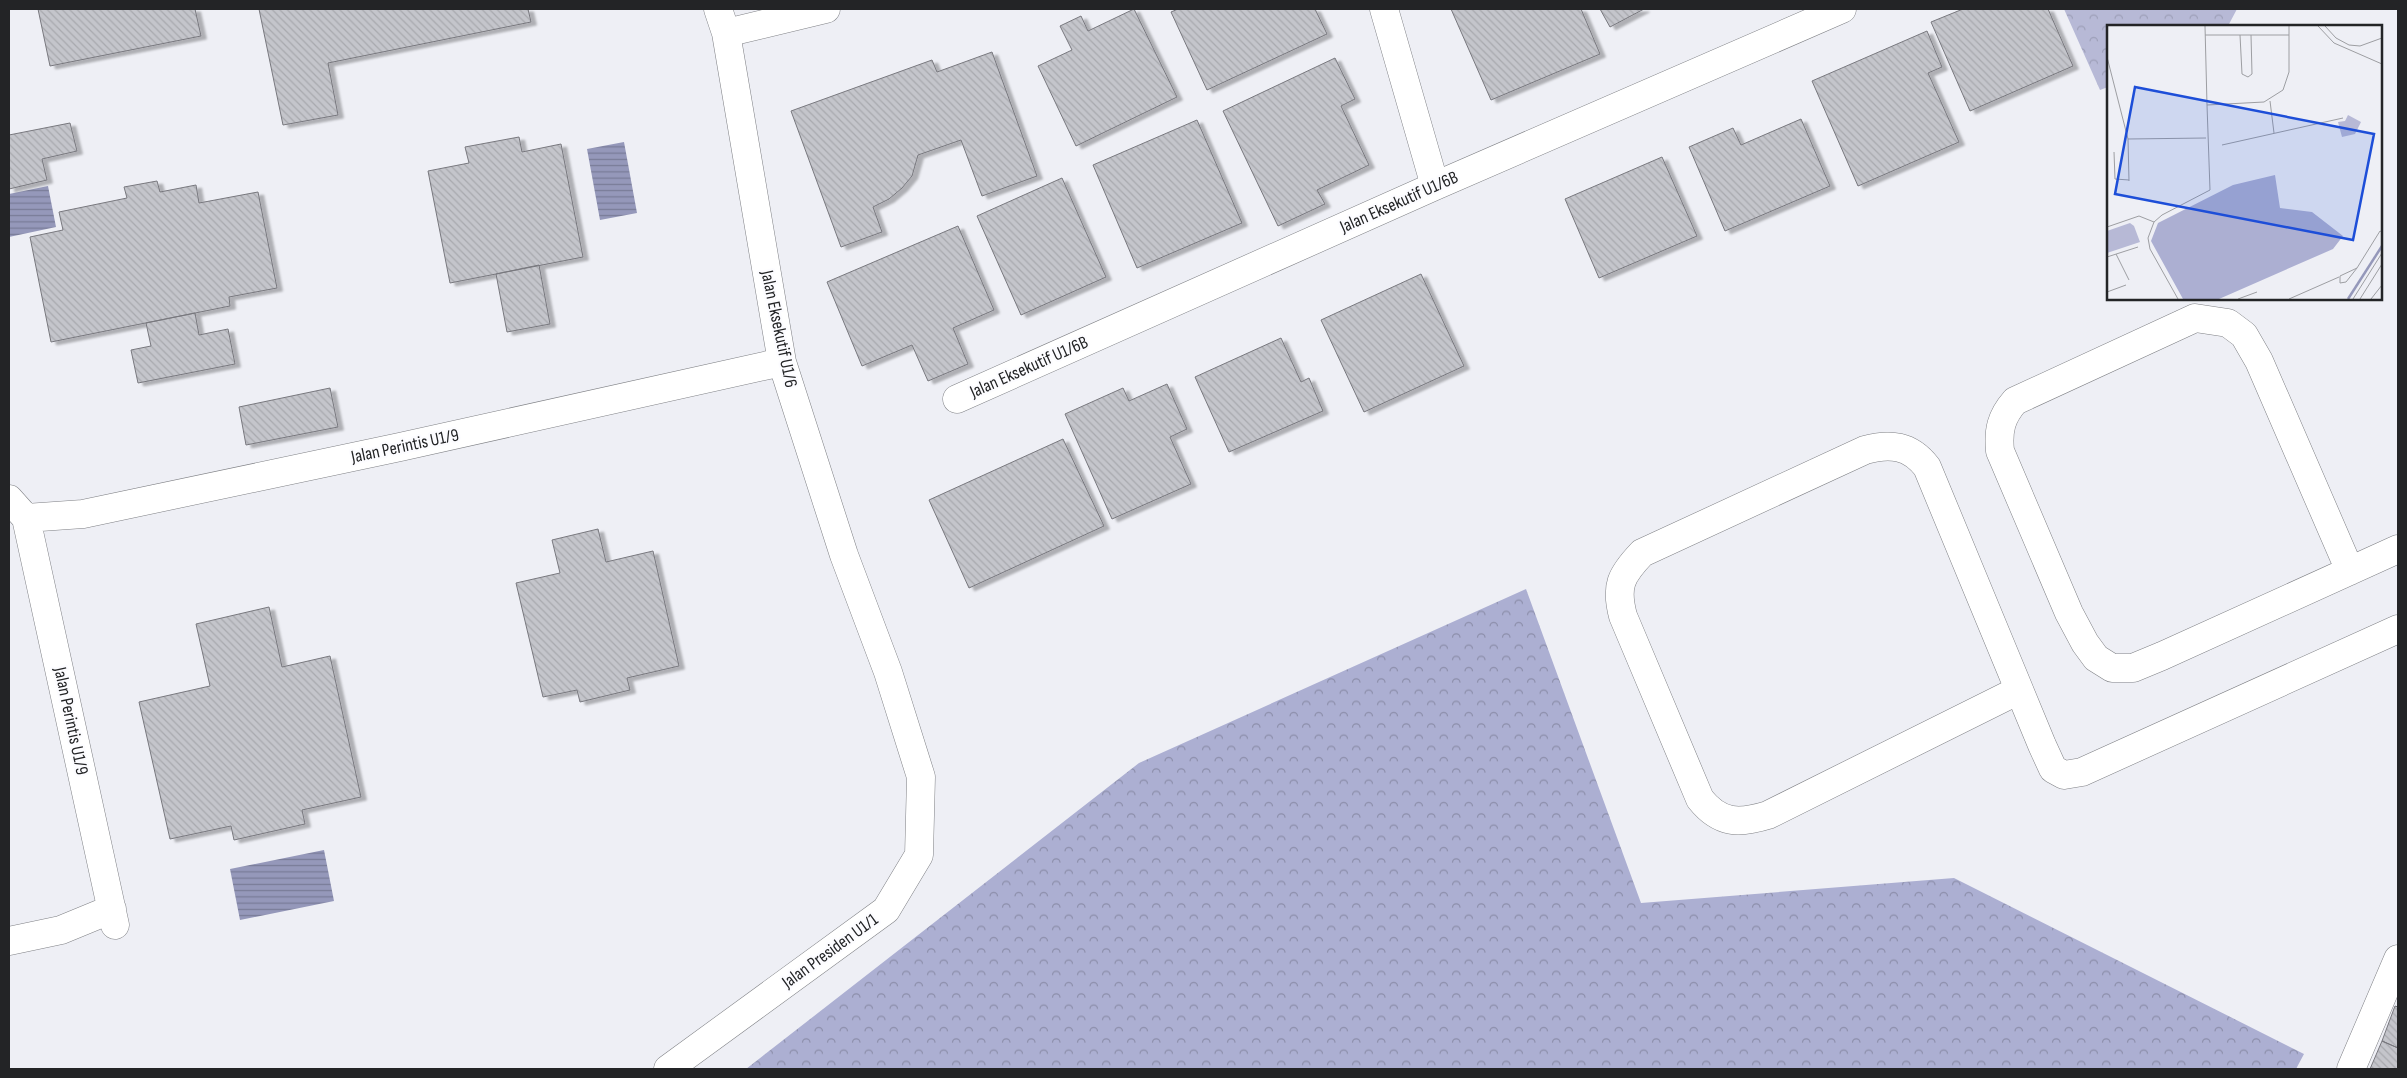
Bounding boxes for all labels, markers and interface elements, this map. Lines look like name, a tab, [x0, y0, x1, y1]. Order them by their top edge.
inset map	[2107, 25, 2382, 300]
street label: Jalan Eksekutif U1/6B	[1336, 167, 1461, 238]
street label: Jalan Eksekutif U1/6	[756, 268, 802, 390]
street label: Jalan Eksekutif U1/6B	[966, 332, 1091, 403]
street label: Jalan Perintis U1/9	[348, 424, 461, 468]
street label: Jalan Perintis U1/9	[49, 664, 93, 777]
street label: Jalan Presiden U1/1	[777, 909, 883, 993]

